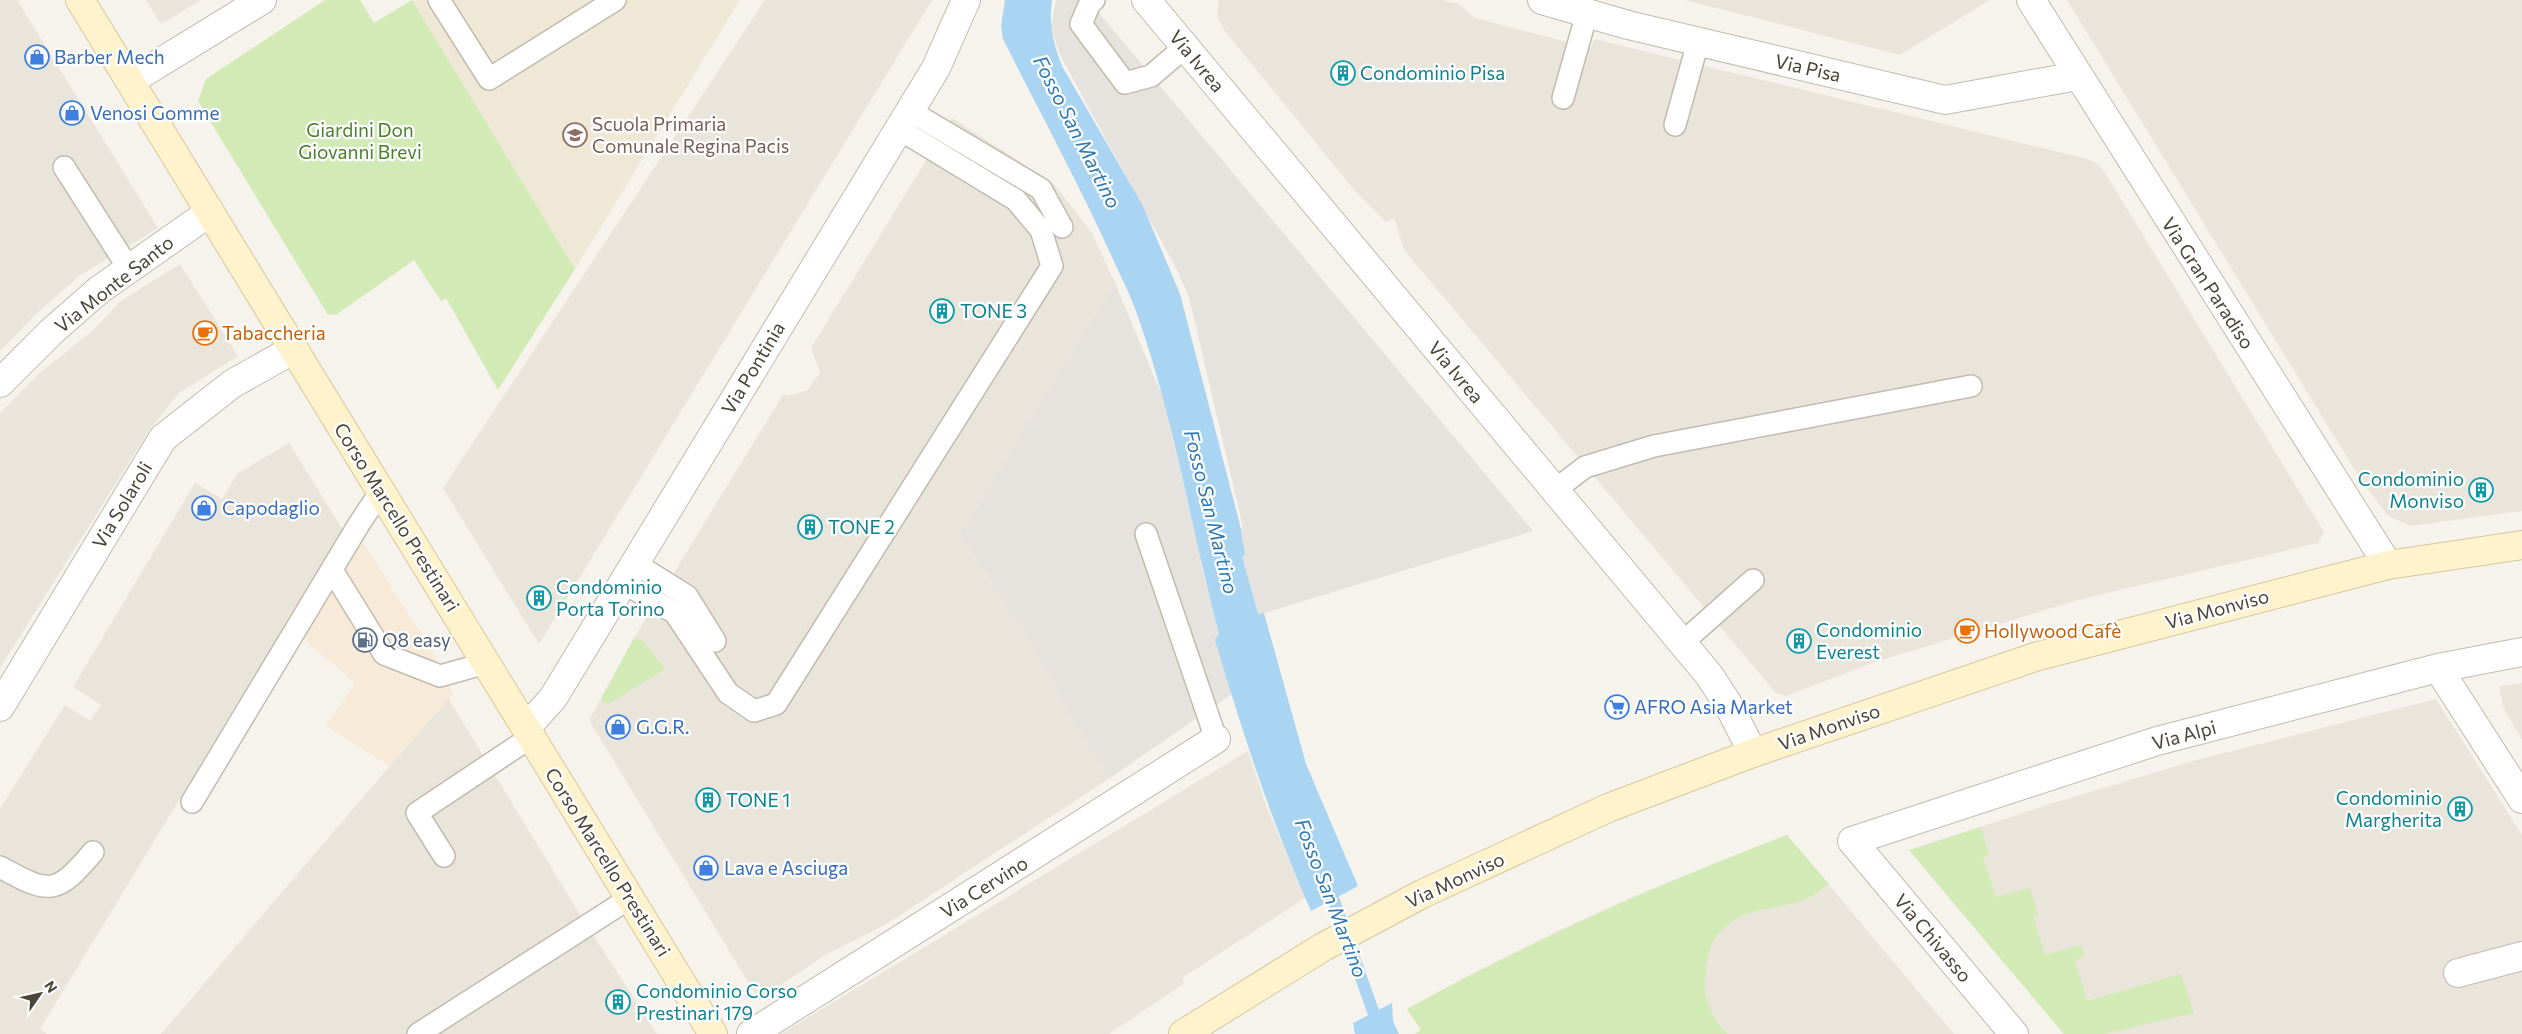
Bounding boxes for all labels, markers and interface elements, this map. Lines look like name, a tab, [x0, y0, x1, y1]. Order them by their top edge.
street label: Via Ivrea	[1165, 25, 1230, 96]
shop icon: Barber Mech	[24, 44, 50, 70]
place label: Barber Mech	[54, 45, 165, 68]
street label: Via Pisa	[1773, 49, 1843, 86]
water label: Fosso San Martino	[1029, 51, 1127, 212]
building icon: Condominio Pisa	[1330, 60, 1356, 86]
place label: Condominio Pisa	[1360, 61, 1505, 84]
shop icon: Venosi Gomme	[59, 100, 85, 126]
place label: Venosi Gomme	[90, 101, 219, 124]
place label: Scuola Primaria Comunale Regina Pacis	[592, 112, 789, 157]
park label: Giardini Don Giovanni Brevi	[298, 118, 422, 163]
school or university icon: Scuola Primaria Comunale Regina Pacis	[562, 122, 588, 148]
street label: Via Gran Paradiso	[2157, 213, 2260, 353]
street label: Via Monte Santo	[50, 230, 178, 337]
building icon: TONE 3	[929, 298, 955, 324]
place label: TONE 3	[960, 299, 1027, 322]
street label: Via Pontinia	[716, 317, 789, 418]
cafe icon: Tabaccheria	[192, 320, 218, 346]
place label: Tabaccheria	[222, 321, 326, 344]
street label: Via Ivrea	[1424, 336, 1489, 407]
street label: Corso Marcello Prestinari	[330, 418, 465, 615]
water label: Fosso San Martino	[1180, 427, 1244, 596]
street label: Via Solaroli	[87, 457, 156, 552]
place label: Condominio Monviso	[2358, 467, 2464, 512]
building icon: Condominio Monviso	[2468, 477, 2494, 503]
shop icon: Capodaglio	[191, 495, 217, 521]
place label: Capodaglio	[222, 496, 320, 519]
building icon: TONE 2	[797, 514, 823, 540]
place label: TONE 2	[828, 515, 895, 538]
place label: Condominio Porta Torino	[556, 575, 665, 620]
street label: Via Monviso	[2163, 584, 2271, 633]
building icon: Condominio Porta Torino	[526, 585, 552, 611]
place label: Condominio Everest	[1816, 618, 1922, 663]
cafe icon: Hollywood Cafè	[1954, 618, 1980, 644]
place label: Hollywood Cafè	[1984, 619, 2121, 642]
fuel station icon: Q8 easy	[352, 627, 378, 653]
place label: Q8 easy	[382, 628, 451, 651]
building icon: Condominio Everest	[1786, 628, 1812, 654]
supermarket icon: AFRO Asia Market	[1604, 694, 1630, 720]
place label: AFRO Asia Market	[1634, 695, 1793, 718]
street label: Via Monviso	[1775, 698, 1883, 755]
shop icon: G.G.R.	[605, 714, 631, 740]
place label: G.G.R.	[636, 715, 690, 738]
street label: Via Alpi	[2149, 715, 2219, 754]
street label: Corso Marcello Prestinari	[541, 763, 676, 960]
place label: Condominio Margherita	[2336, 786, 2442, 831]
building icon: TONE 1	[695, 787, 721, 813]
place label: TONE 1	[726, 788, 790, 811]
building icon: Condominio Margherita	[2447, 796, 2473, 822]
water label: Fosso San Martino	[1291, 815, 1373, 981]
street label: Via Monviso	[1402, 847, 1508, 912]
street label: Via Cervino	[936, 851, 1032, 923]
shop icon: Lava e Asciuga	[693, 855, 719, 881]
place label: Lava e Asciuga	[724, 856, 848, 879]
street label: Via Chivasso	[1890, 889, 1977, 987]
north arrow	[15, 969, 65, 1019]
text: N	[41, 977, 61, 996]
place label: Condominio Corso Prestinari 179	[636, 979, 797, 1024]
building icon: Condominio Corso Prestinari 179	[605, 989, 631, 1015]

